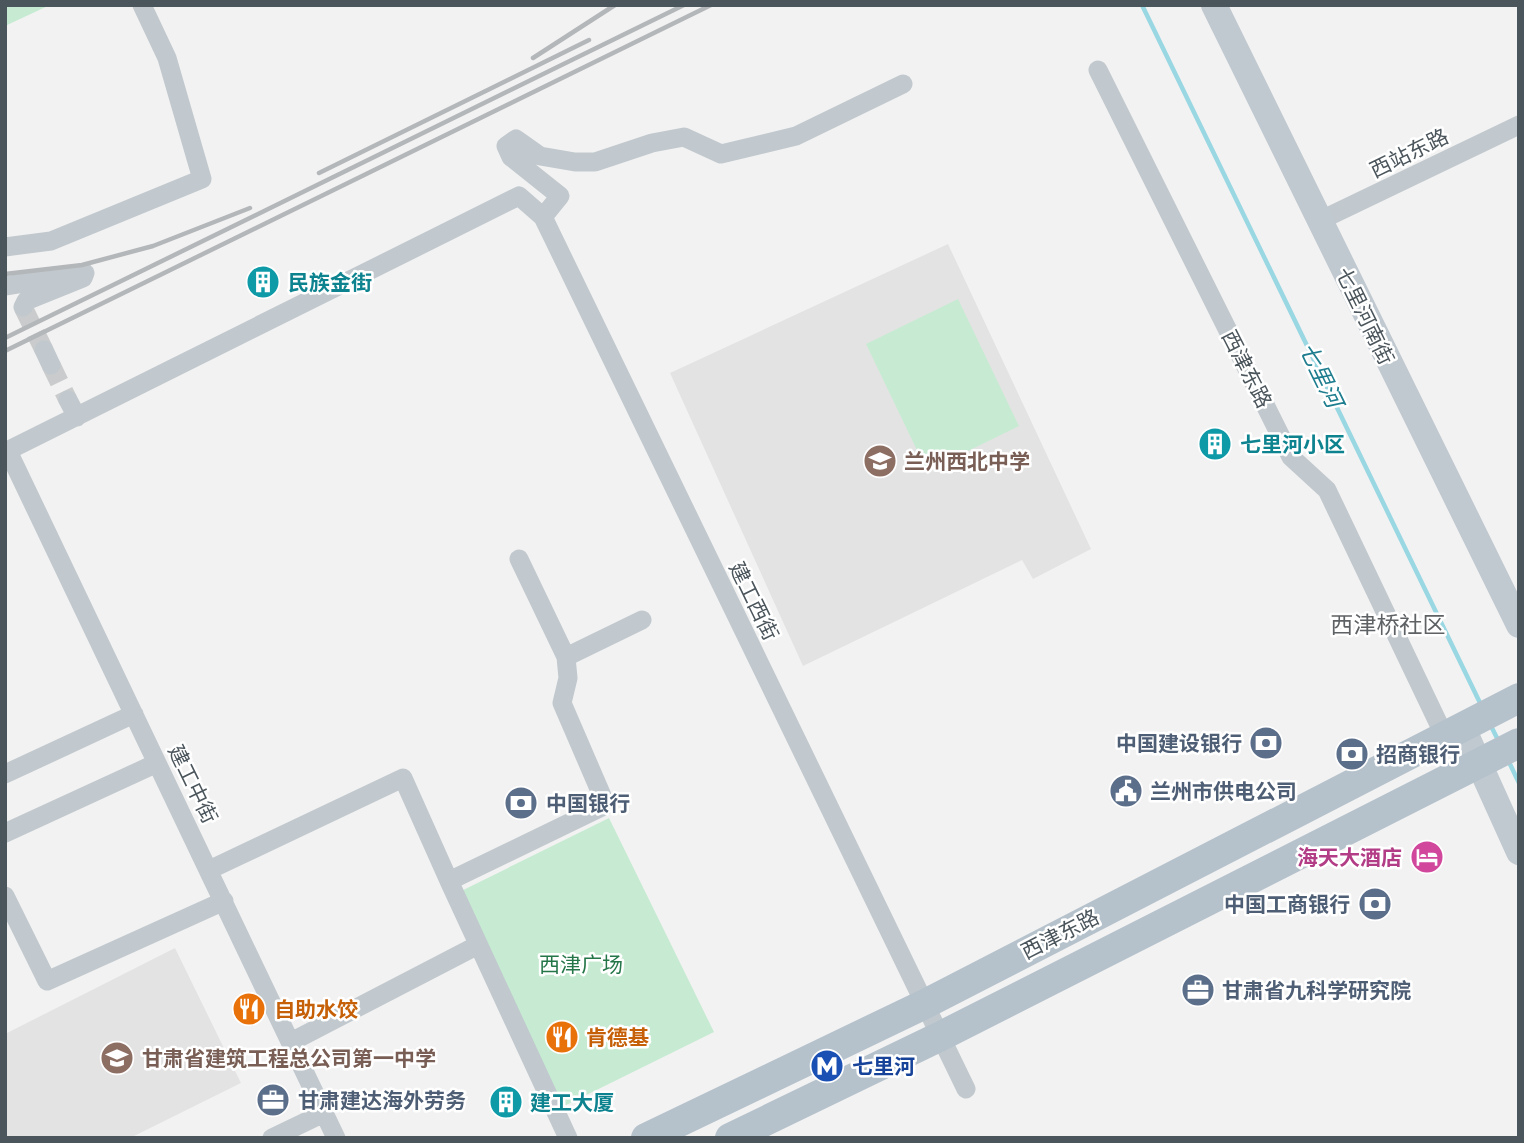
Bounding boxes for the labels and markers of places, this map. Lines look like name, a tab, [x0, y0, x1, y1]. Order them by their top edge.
building icon: 民族金街	[244, 263, 282, 301]
place label: 民族金街	[288, 268, 372, 297]
building icon: 七里河小区	[1196, 425, 1234, 463]
place label: 七里河小区	[1240, 430, 1345, 459]
school or university icon: 兰州西北中学	[861, 442, 899, 480]
place label: 兰州西北中学	[904, 447, 1030, 476]
bank icon: 中国建设银行	[1247, 724, 1285, 762]
place label: 中国建设银行	[1116, 729, 1242, 758]
bank icon: 招商银行	[1333, 735, 1371, 773]
place label: 招商银行	[1376, 740, 1460, 769]
public building icon: 兰州市供电公司	[1107, 772, 1145, 810]
place label: 兰州市供电公司	[1150, 777, 1297, 806]
bank icon: 中国银行	[502, 784, 540, 822]
place label: 中国银行	[546, 789, 630, 818]
hotel icon: 海天大酒店	[1408, 838, 1446, 876]
place label: 海天大酒店	[1297, 843, 1402, 872]
bank icon: 中国工商银行	[1356, 885, 1394, 923]
place label: 中国工商银行	[1224, 890, 1350, 919]
office icon: 甘肃省九科学研究院	[1179, 971, 1217, 1009]
place label: 甘肃省九科学研究院	[1222, 976, 1411, 1005]
restaurant icon: 自助水饺	[230, 990, 268, 1028]
place label: 自助水饺	[274, 995, 358, 1024]
restaurant icon: 肯德基	[543, 1018, 581, 1056]
place label: 肯德基	[586, 1023, 649, 1052]
school or university icon: 甘肃省建筑工程总公司第一中学	[98, 1039, 136, 1077]
place label: 甘肃省建筑工程总公司第一中学	[142, 1044, 436, 1073]
metro station icon: 七里河	[808, 1047, 846, 1085]
place label: 七里河	[852, 1052, 915, 1081]
office icon: 甘肃建达海外劳务	[254, 1081, 292, 1119]
building icon: 建工大厦	[487, 1083, 525, 1121]
place label: 甘肃建达海外劳务	[298, 1086, 466, 1115]
place label: 建工大厦	[530, 1088, 614, 1117]

